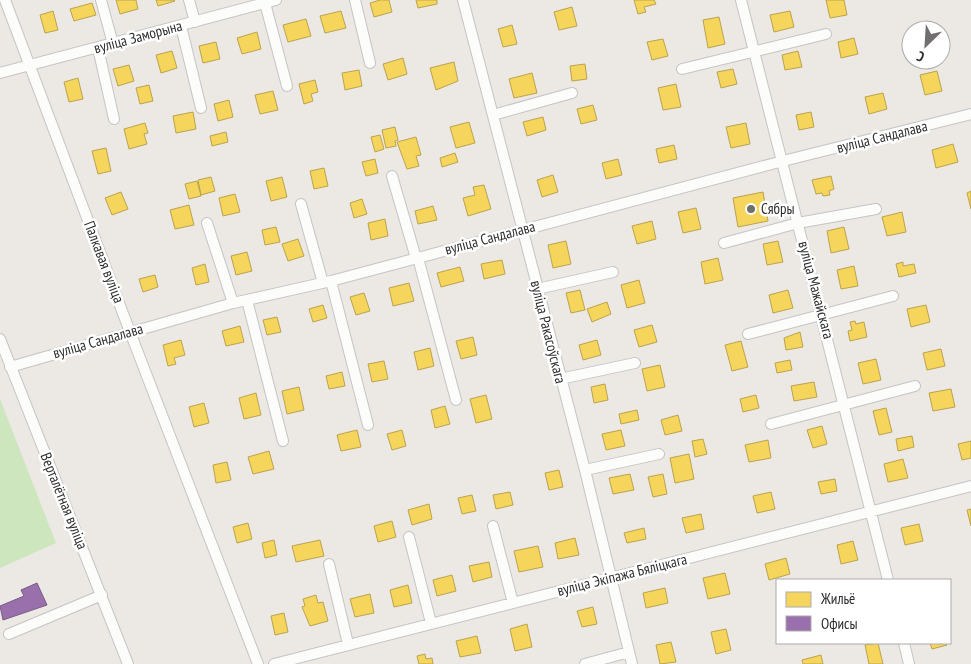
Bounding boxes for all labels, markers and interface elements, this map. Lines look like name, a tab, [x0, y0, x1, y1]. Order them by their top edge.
street label: вуліца Заморына	[92, 16, 184, 57]
north arrow	[901, 20, 951, 70]
text: С	[913, 47, 927, 66]
street label: вуліца Сандалава	[835, 116, 929, 157]
place label: Сябры	[761, 199, 795, 218]
marker: Сябры	[745, 203, 757, 215]
street label: вуліца Сандалава	[443, 216, 537, 259]
street label: Палкавая вуліца	[80, 218, 129, 306]
street label: вуліца Мажайскага	[794, 239, 839, 341]
street label: вуліца Ракасоўскага	[527, 278, 570, 385]
street label: вуліца Сандалава	[51, 319, 145, 362]
street label: Верталётная вуліца	[36, 450, 92, 552]
street label: вуліца Экіпажа Бяліцкага	[555, 549, 689, 600]
legend	[776, 579, 951, 644]
text: Жильё	[820, 589, 855, 608]
text: Офисы	[821, 614, 857, 633]

